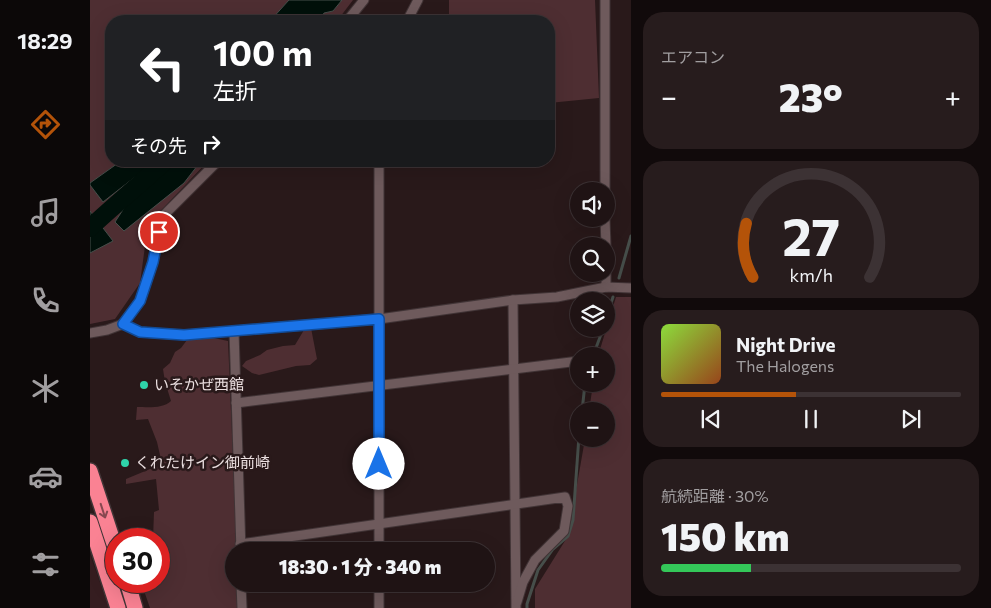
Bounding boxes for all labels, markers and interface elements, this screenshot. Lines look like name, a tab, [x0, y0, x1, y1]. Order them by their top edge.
text: 18:29	[17, 27, 73, 54]
text: 100 m	[213, 30, 313, 73]
icon: left	[130, 35, 195, 100]
text: エアコン	[661, 47, 725, 66]
text: 23°	[779, 73, 843, 120]
text: 左折	[213, 77, 257, 104]
text: −	[661, 79, 677, 113]
text: +	[945, 79, 961, 113]
icon: directions	[28, 107, 63, 142]
icon: right	[197, 130, 225, 158]
text: その先	[130, 134, 187, 157]
map controls	[570, 182, 615, 447]
button: sound	[570, 182, 615, 227]
icon: music	[28, 195, 63, 230]
text: 27	[782, 203, 840, 267]
pin	[138, 211, 180, 253]
icon: arrive	[145, 218, 173, 246]
button: search	[570, 237, 615, 282]
text: km/h	[789, 264, 833, 286]
icon: phone	[28, 283, 63, 318]
button: layers	[570, 292, 615, 337]
text: Night Drive	[736, 333, 836, 356]
button: +	[570, 347, 615, 392]
text: The Halogens	[736, 356, 834, 375]
icon: climate	[28, 371, 63, 406]
place label: いそかぜ西館	[154, 375, 244, 393]
marker: いそかぜ西館	[138, 379, 150, 391]
button: −	[570, 402, 615, 447]
icon: previous	[697, 405, 725, 433]
icon: pause	[797, 405, 825, 433]
icon: next	[897, 405, 925, 433]
position arrow	[352, 437, 404, 489]
place label: くれたけイン御前崎	[135, 453, 270, 471]
marker: くれたけイン御前崎	[119, 457, 131, 469]
icon: car	[28, 459, 63, 494]
text: 航続距離 · 30%	[661, 486, 769, 505]
one-way arrow	[99, 502, 108, 518]
text: 150 km	[661, 512, 790, 559]
speed limit sign: 30	[105, 528, 170, 593]
icon: filters	[28, 547, 63, 582]
text: 18:30 · 1 分 · 340 m	[279, 555, 441, 578]

